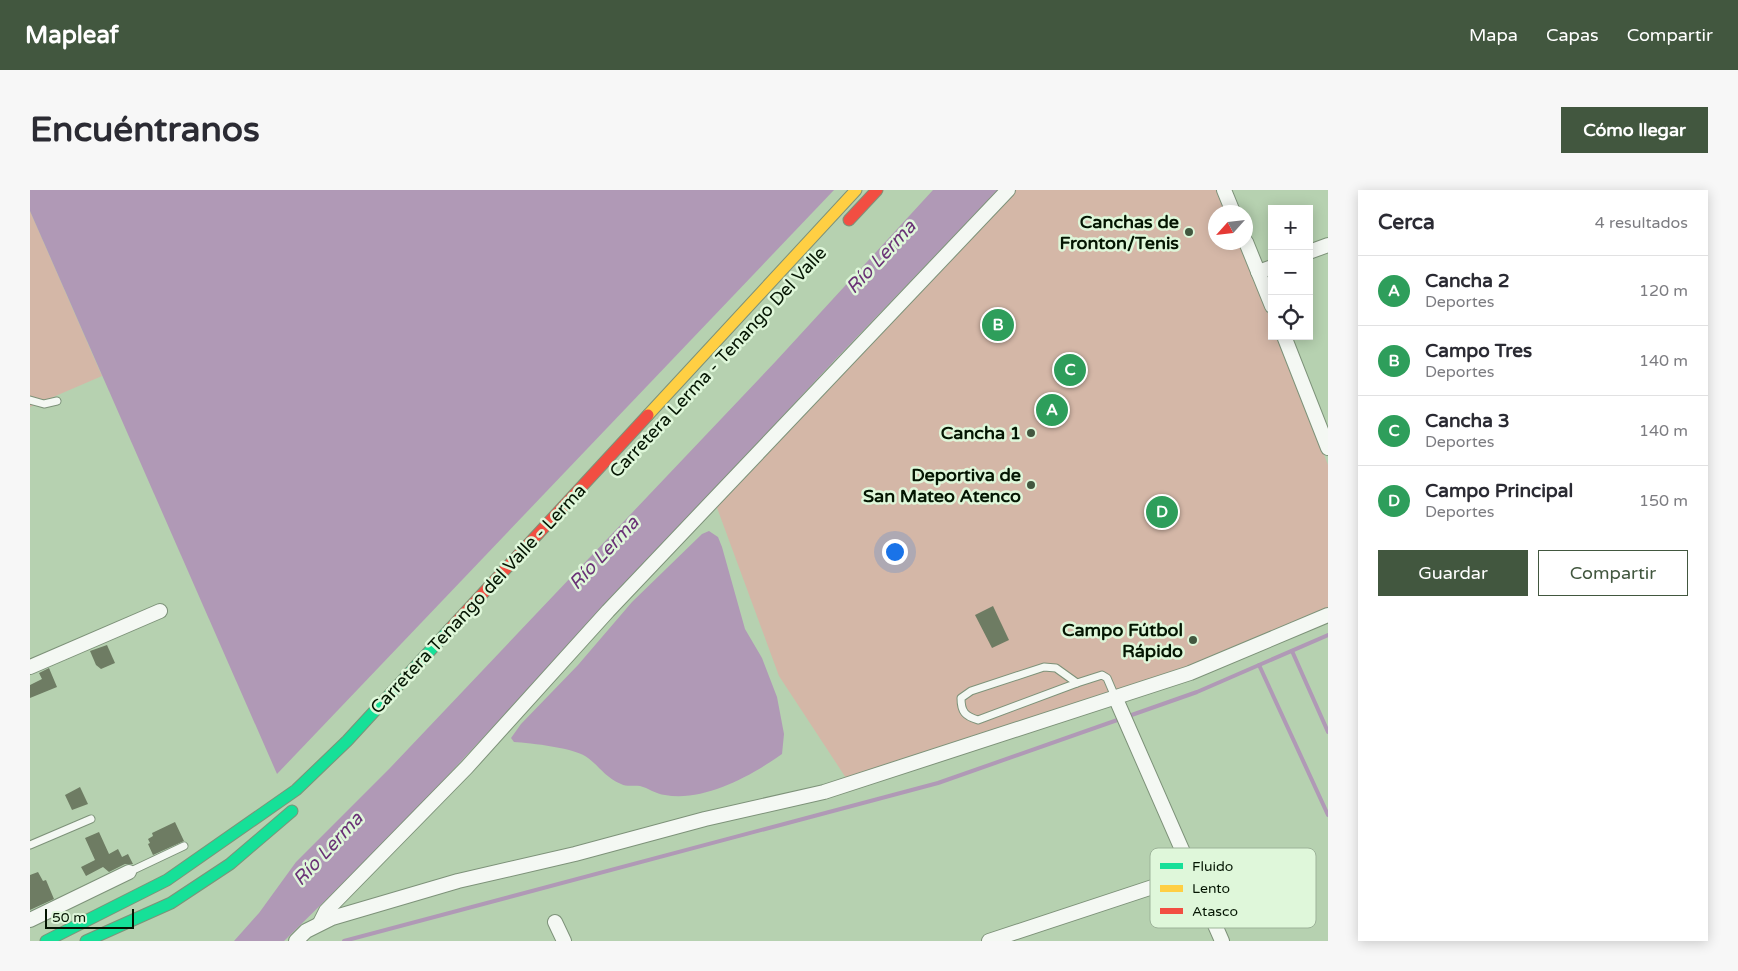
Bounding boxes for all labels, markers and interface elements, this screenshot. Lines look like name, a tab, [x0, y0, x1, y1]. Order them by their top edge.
text: Mapleaf	[25, 21, 119, 50]
text: Mapa	[1469, 24, 1518, 46]
text: Capas	[1546, 24, 1599, 46]
text: Compartir	[1627, 24, 1713, 46]
button: Cómo llegar	[1561, 107, 1708, 153]
text: Encuéntranos	[30, 109, 260, 151]
north arrow	[1208, 205, 1253, 250]
map controls	[1268, 205, 1313, 340]
button: +	[1268, 205, 1313, 250]
text: Cerca	[1378, 210, 1435, 235]
place label: Canchas de Fronton/Tenis	[1060, 211, 1179, 254]
text: 4 resultados	[1595, 213, 1688, 233]
water label: Río Lerma	[842, 215, 921, 298]
marker: Canchas de Fronton/Tenis	[1183, 226, 1195, 238]
street label: Carretera Lerma - Tenango Del Valle	[605, 242, 831, 482]
button: −	[1268, 250, 1313, 295]
text: Cancha 2	[1425, 270, 1510, 292]
text: A	[1388, 281, 1400, 301]
text: 120 m	[1639, 281, 1688, 301]
text: Deportes	[1425, 292, 1494, 312]
button: locate	[1268, 295, 1313, 340]
pin: B	[982, 306, 1014, 344]
text: Campo Tres	[1425, 340, 1532, 362]
pin: C	[1054, 351, 1086, 389]
text: B	[1388, 351, 1400, 371]
text: 140 m	[1639, 351, 1688, 371]
text: Deportes	[1425, 362, 1494, 382]
pin: A	[1036, 391, 1068, 429]
text: Cancha 3	[1425, 410, 1510, 432]
text: C	[1388, 421, 1400, 441]
text: 140 m	[1639, 421, 1688, 441]
place label: Cancha 1	[941, 422, 1021, 444]
marker: Cancha 1	[1025, 427, 1037, 439]
text: Deportes	[1425, 432, 1494, 452]
place label: Deportiva de San Mateo Atenco	[863, 464, 1021, 507]
marker: Deportiva de San Mateo Atenco	[1025, 479, 1037, 491]
street label: Carretera Tenango del Valle - Lerma	[366, 480, 590, 718]
text: Campo Principal	[1425, 480, 1573, 502]
text: D	[1388, 491, 1400, 511]
text: 150 m	[1639, 491, 1688, 511]
pin: D	[1146, 493, 1178, 531]
text: Deportes	[1425, 502, 1494, 522]
water label: Río Lerma	[565, 511, 644, 594]
your location	[882, 539, 908, 565]
button: Guardar	[1378, 550, 1528, 596]
button: Compartir	[1538, 550, 1688, 596]
place label: Campo Fútbol Rápido	[1062, 619, 1183, 662]
marker: Campo Fútbol Rápido	[1187, 634, 1199, 646]
water label: Río Lerma	[289, 807, 368, 890]
legend	[1150, 848, 1316, 928]
text: Fluido	[1192, 858, 1233, 875]
text: Lento	[1192, 880, 1230, 897]
text: Atasco	[1192, 903, 1238, 920]
scale bar	[45, 906, 134, 929]
text: 50 m	[52, 909, 86, 926]

